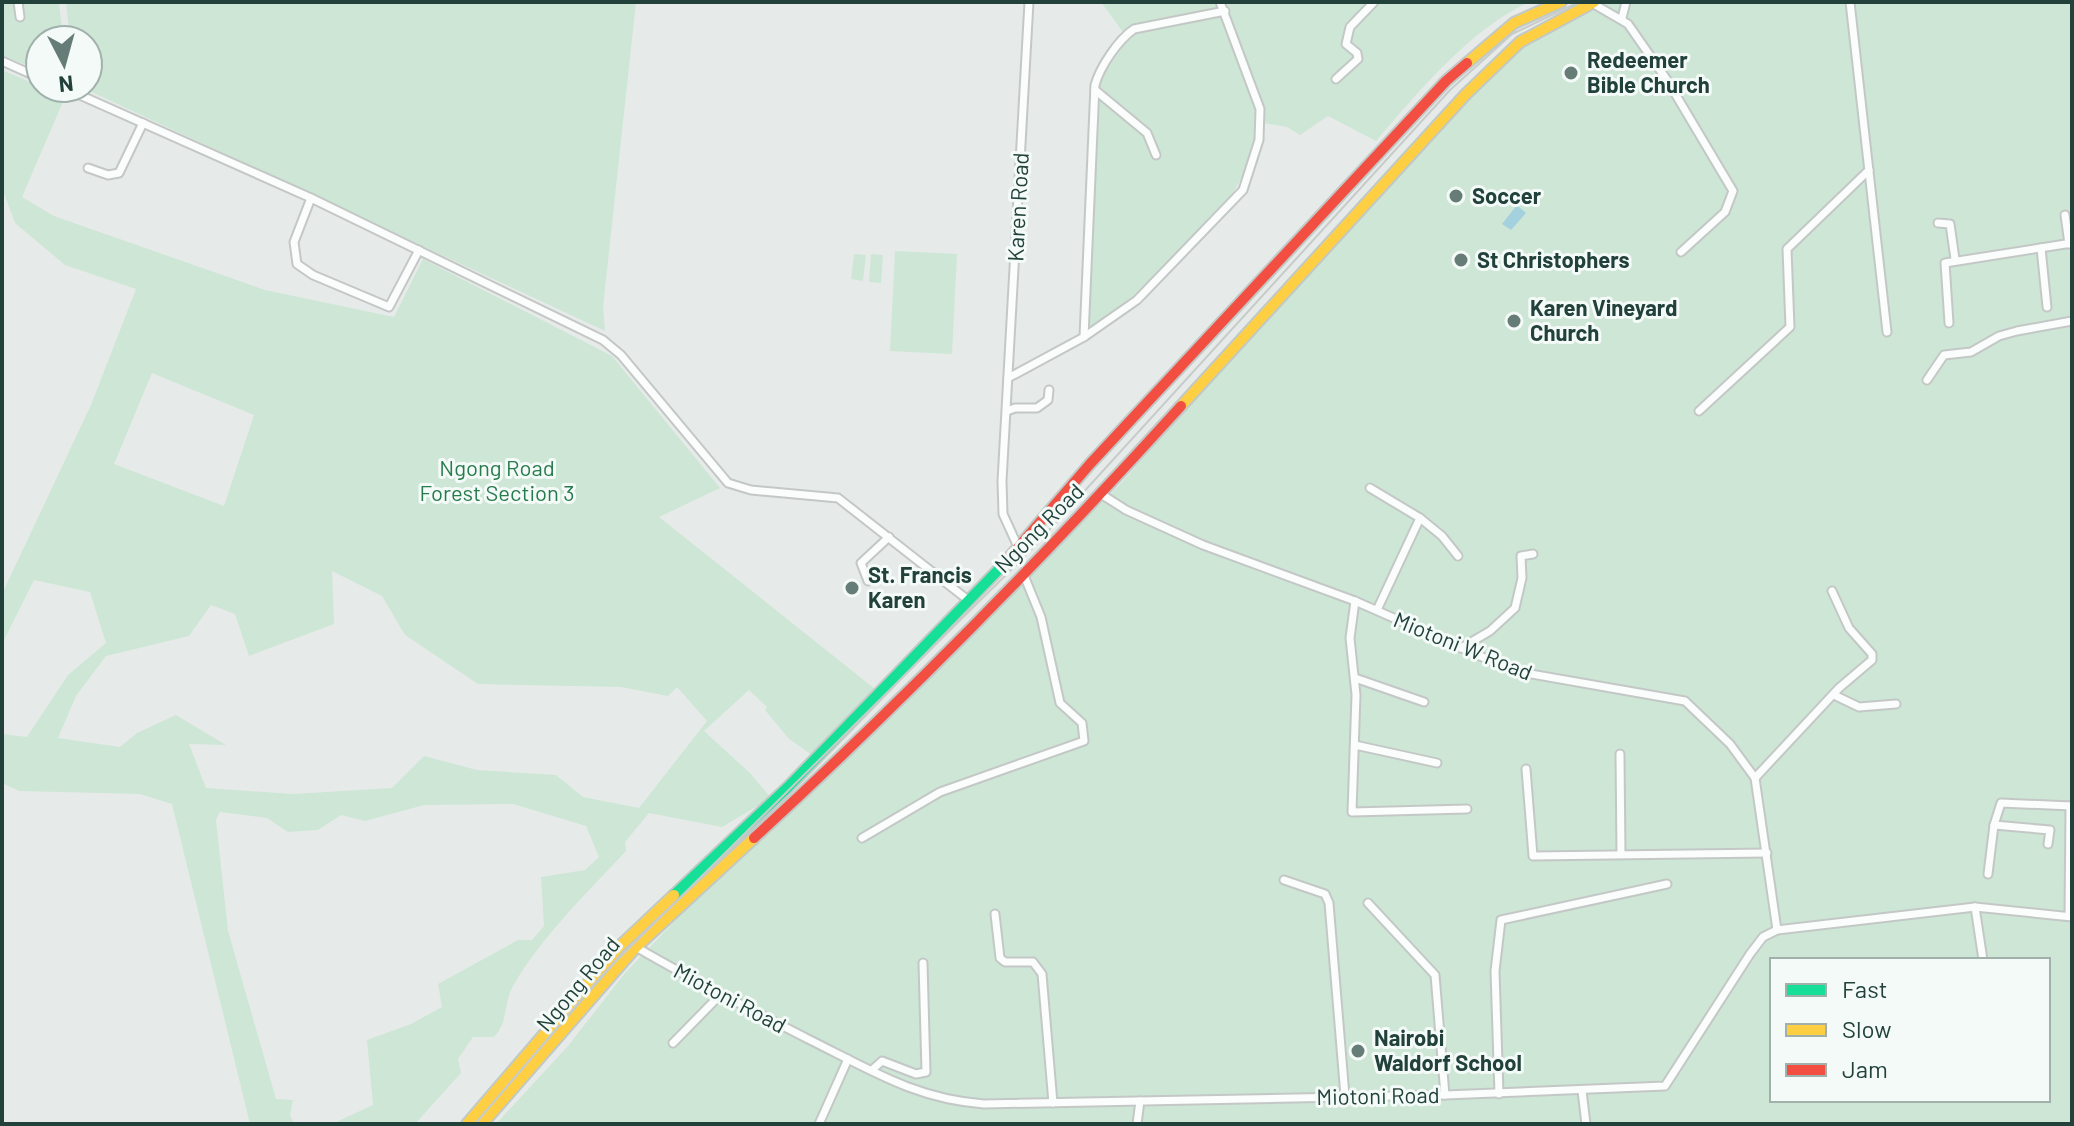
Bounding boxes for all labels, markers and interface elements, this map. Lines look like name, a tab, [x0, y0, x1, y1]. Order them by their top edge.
north arrow	[24, 24, 104, 104]
place label: Redeemer Bible Church	[1587, 46, 1710, 97]
marker: Redeemer Bible Church	[1562, 64, 1580, 82]
text: N	[58, 71, 75, 99]
street label: Karen Road	[1001, 152, 1033, 262]
place label: Soccer	[1472, 182, 1542, 208]
marker: Soccer	[1447, 187, 1465, 205]
place label: St Christophers	[1477, 246, 1630, 272]
marker: St Christophers	[1452, 251, 1470, 269]
place label: Karen Vineyard Church	[1530, 294, 1677, 345]
marker: Karen Vineyard Church	[1505, 312, 1523, 330]
park label: Ngong Road Forest Section 3	[419, 454, 575, 505]
street label: Ngong Road	[988, 477, 1088, 577]
place label: St. Francis Karen	[868, 561, 972, 612]
marker: St. Francis Karen	[843, 579, 861, 597]
street label: Miotoni W Road	[1390, 605, 1536, 685]
street label: Ngong Road	[530, 931, 624, 1036]
street label: Miotoni Road	[670, 957, 791, 1038]
legend	[1770, 958, 2050, 1102]
text: Fast	[1842, 974, 1887, 1003]
text: Slow	[1842, 1014, 1891, 1043]
place label: Nairobi Waldorf School	[1374, 1024, 1522, 1075]
marker: Nairobi Waldorf School	[1349, 1042, 1367, 1060]
text: Jam	[1842, 1054, 1888, 1083]
street label: Miotoni Road	[1316, 1081, 1440, 1109]

